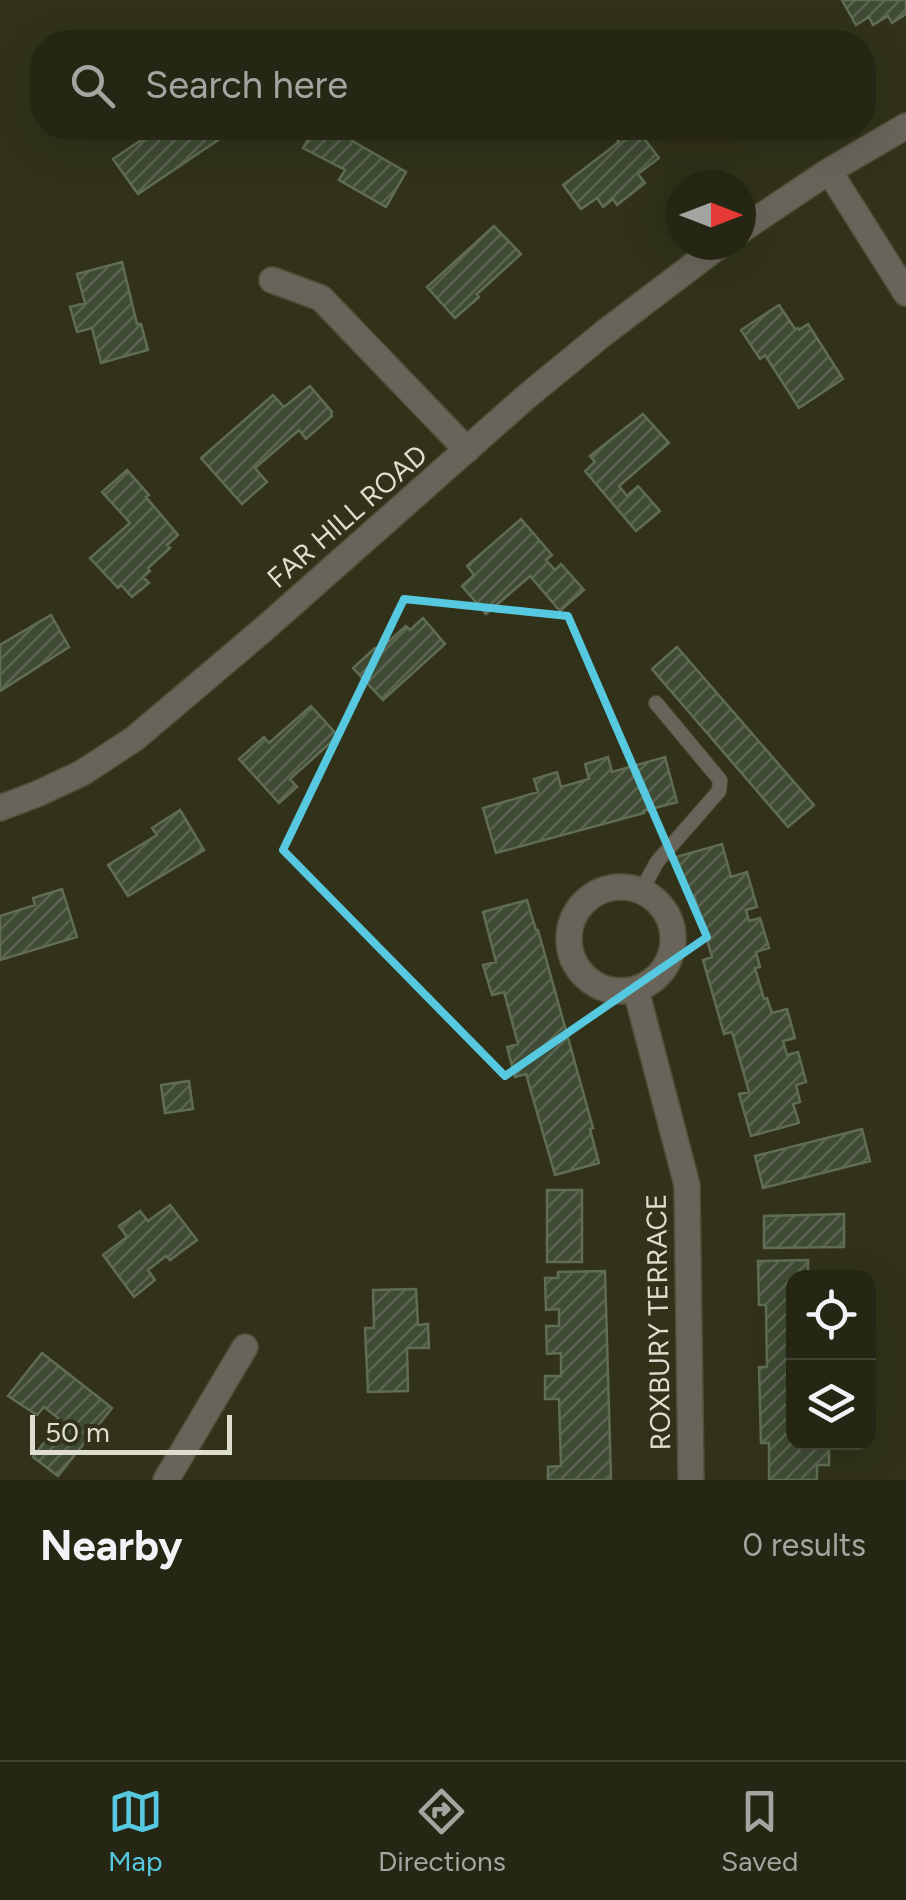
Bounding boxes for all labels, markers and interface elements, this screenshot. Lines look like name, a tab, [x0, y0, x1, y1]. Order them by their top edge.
search box	[30, 30, 876, 140]
icon: search	[65, 58, 120, 113]
text: Search here	[145, 62, 348, 108]
north arrow	[666, 170, 756, 260]
street label: FAR HILL ROAD	[260, 437, 434, 595]
street label: ROXBURY TERRACE	[639, 1193, 677, 1451]
map controls	[786, 1270, 876, 1450]
button: locate	[786, 1270, 876, 1360]
button: layers	[786, 1360, 876, 1450]
scale bar	[30, 1410, 232, 1454]
text: 50 m	[45, 1415, 110, 1449]
text: Nearby	[40, 1520, 182, 1571]
text: 0 results	[742, 1526, 866, 1564]
tab: Map	[108, 1784, 163, 1878]
tab: Directions	[378, 1784, 506, 1878]
tab: Saved	[721, 1784, 798, 1878]

